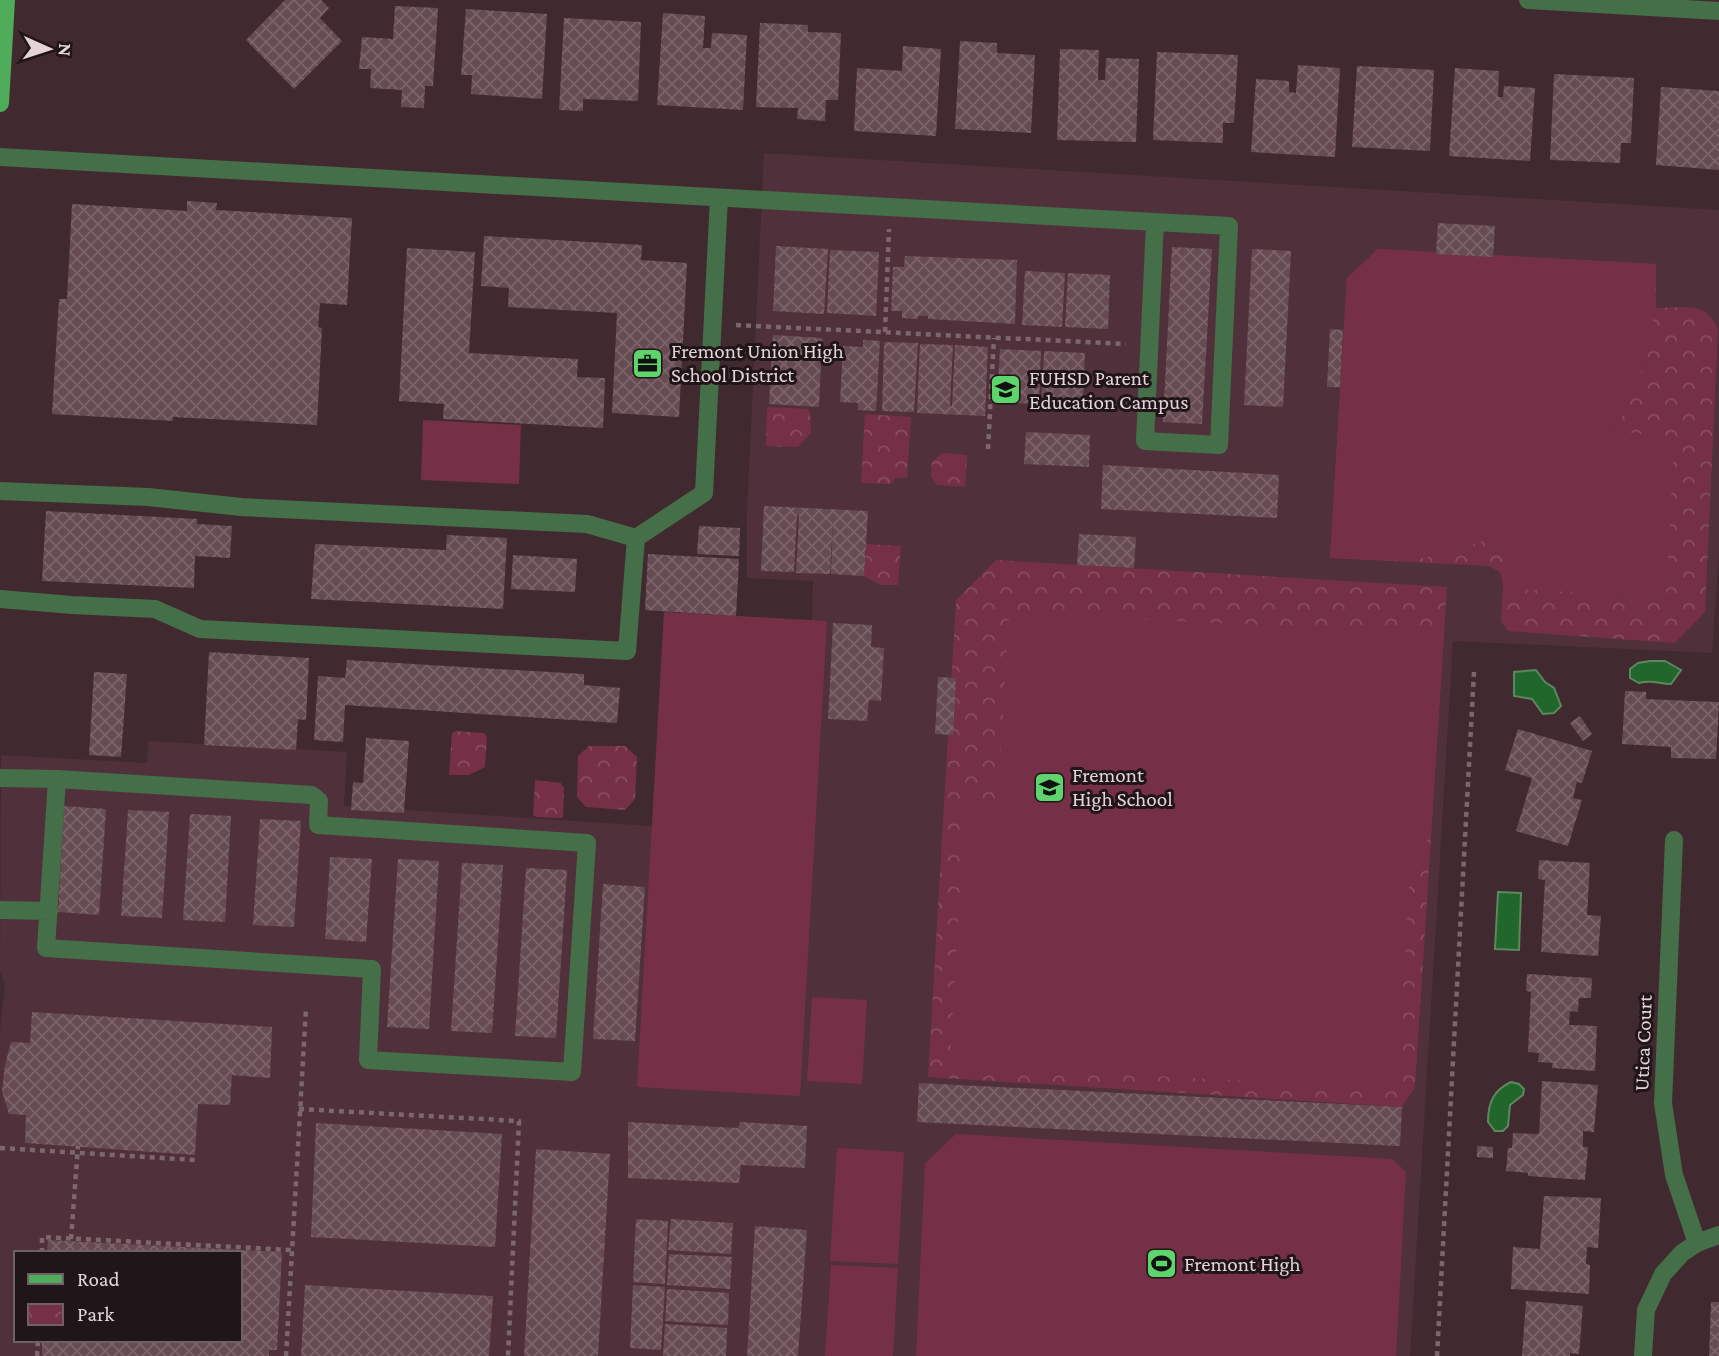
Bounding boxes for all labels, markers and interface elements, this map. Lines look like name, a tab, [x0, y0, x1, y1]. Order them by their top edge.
north arrow	[14, 14, 84, 84]
text: N	[55, 43, 76, 57]
place label: Fremont Union High School District	[671, 339, 844, 387]
office icon: Fremont Union High School District	[631, 346, 665, 380]
place label: FUHSD Parent Education Campus	[1029, 366, 1188, 414]
school or university icon: FUHSD Parent Education Campus	[989, 373, 1023, 407]
place label: Fremont High School	[1072, 763, 1173, 811]
school or university icon: Fremont High School	[1032, 770, 1066, 804]
street label: Utica Court	[1629, 993, 1657, 1092]
sports icon: Fremont High	[1144, 1247, 1178, 1281]
legend	[14, 1251, 242, 1342]
place label: Fremont High	[1184, 1252, 1301, 1276]
text: Road	[77, 1267, 120, 1291]
text: Park	[77, 1302, 114, 1326]

